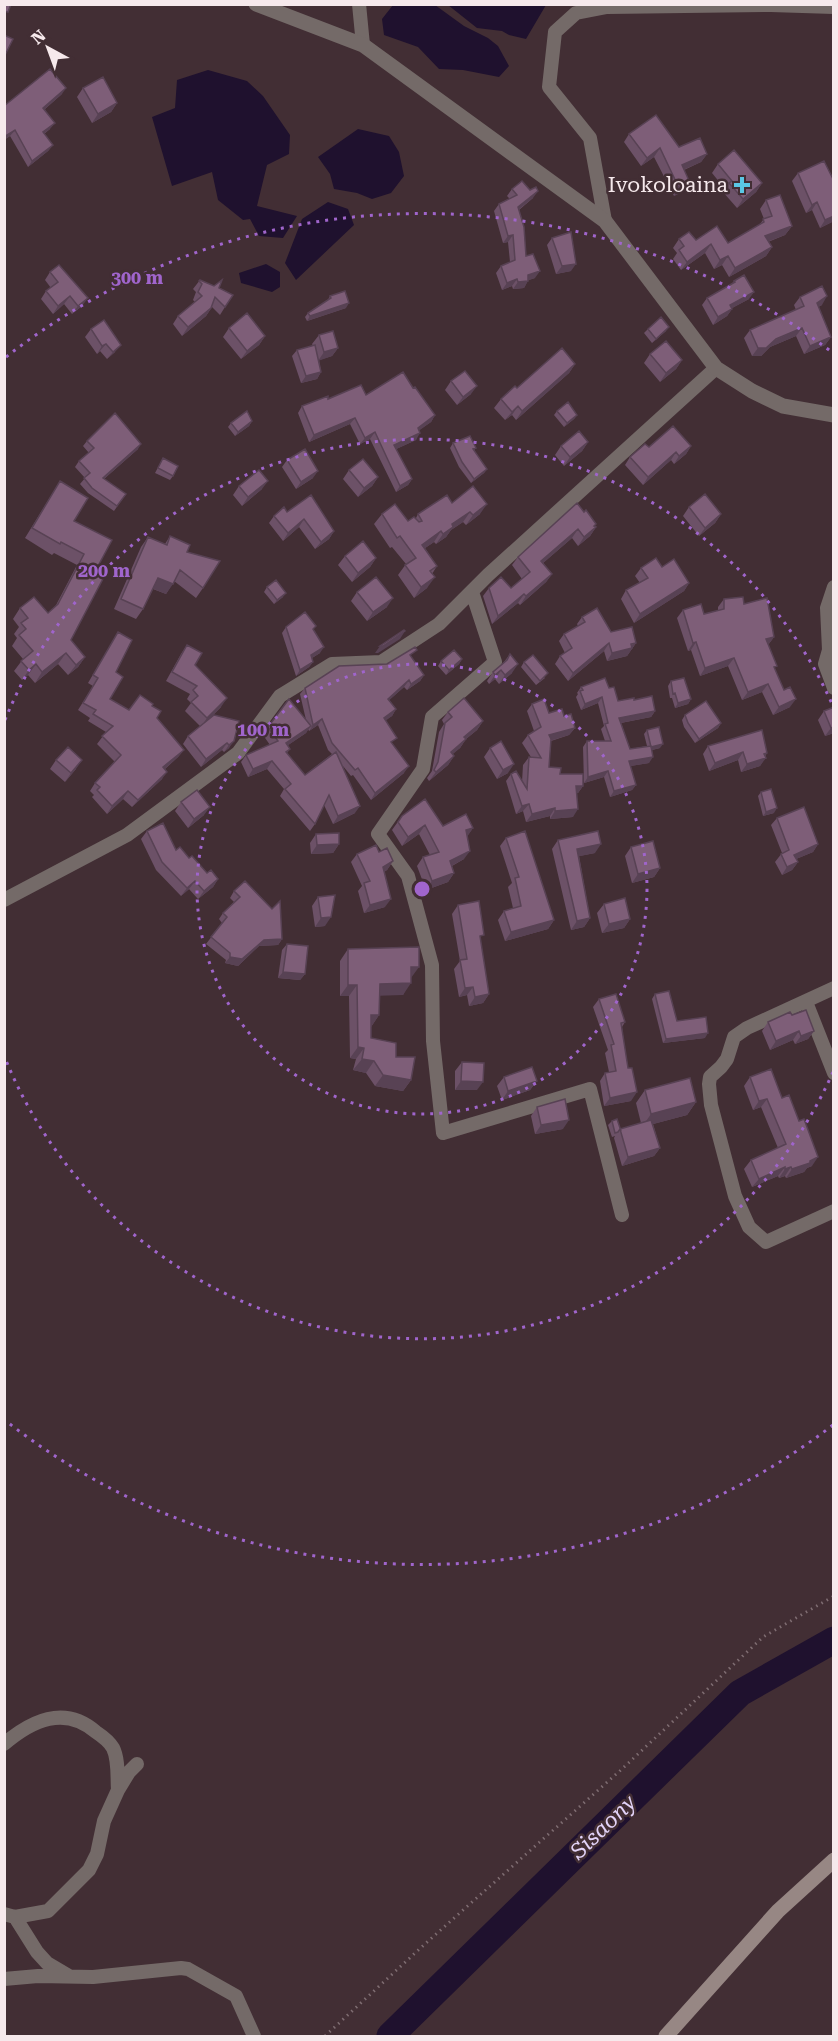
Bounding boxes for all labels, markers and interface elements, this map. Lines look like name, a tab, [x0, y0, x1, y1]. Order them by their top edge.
north arrow	[18, 18, 78, 78]
text: N	[28, 26, 49, 48]
place label: Ivokoloaina	[608, 173, 729, 197]
marker: Ivokoloaina	[733, 176, 751, 194]
text: 300 m	[111, 267, 164, 288]
text: 200 m	[78, 560, 131, 581]
text: 100 m	[237, 719, 290, 740]
centre of rings	[412, 879, 432, 899]
water label: Sisaony	[564, 1789, 641, 1865]

